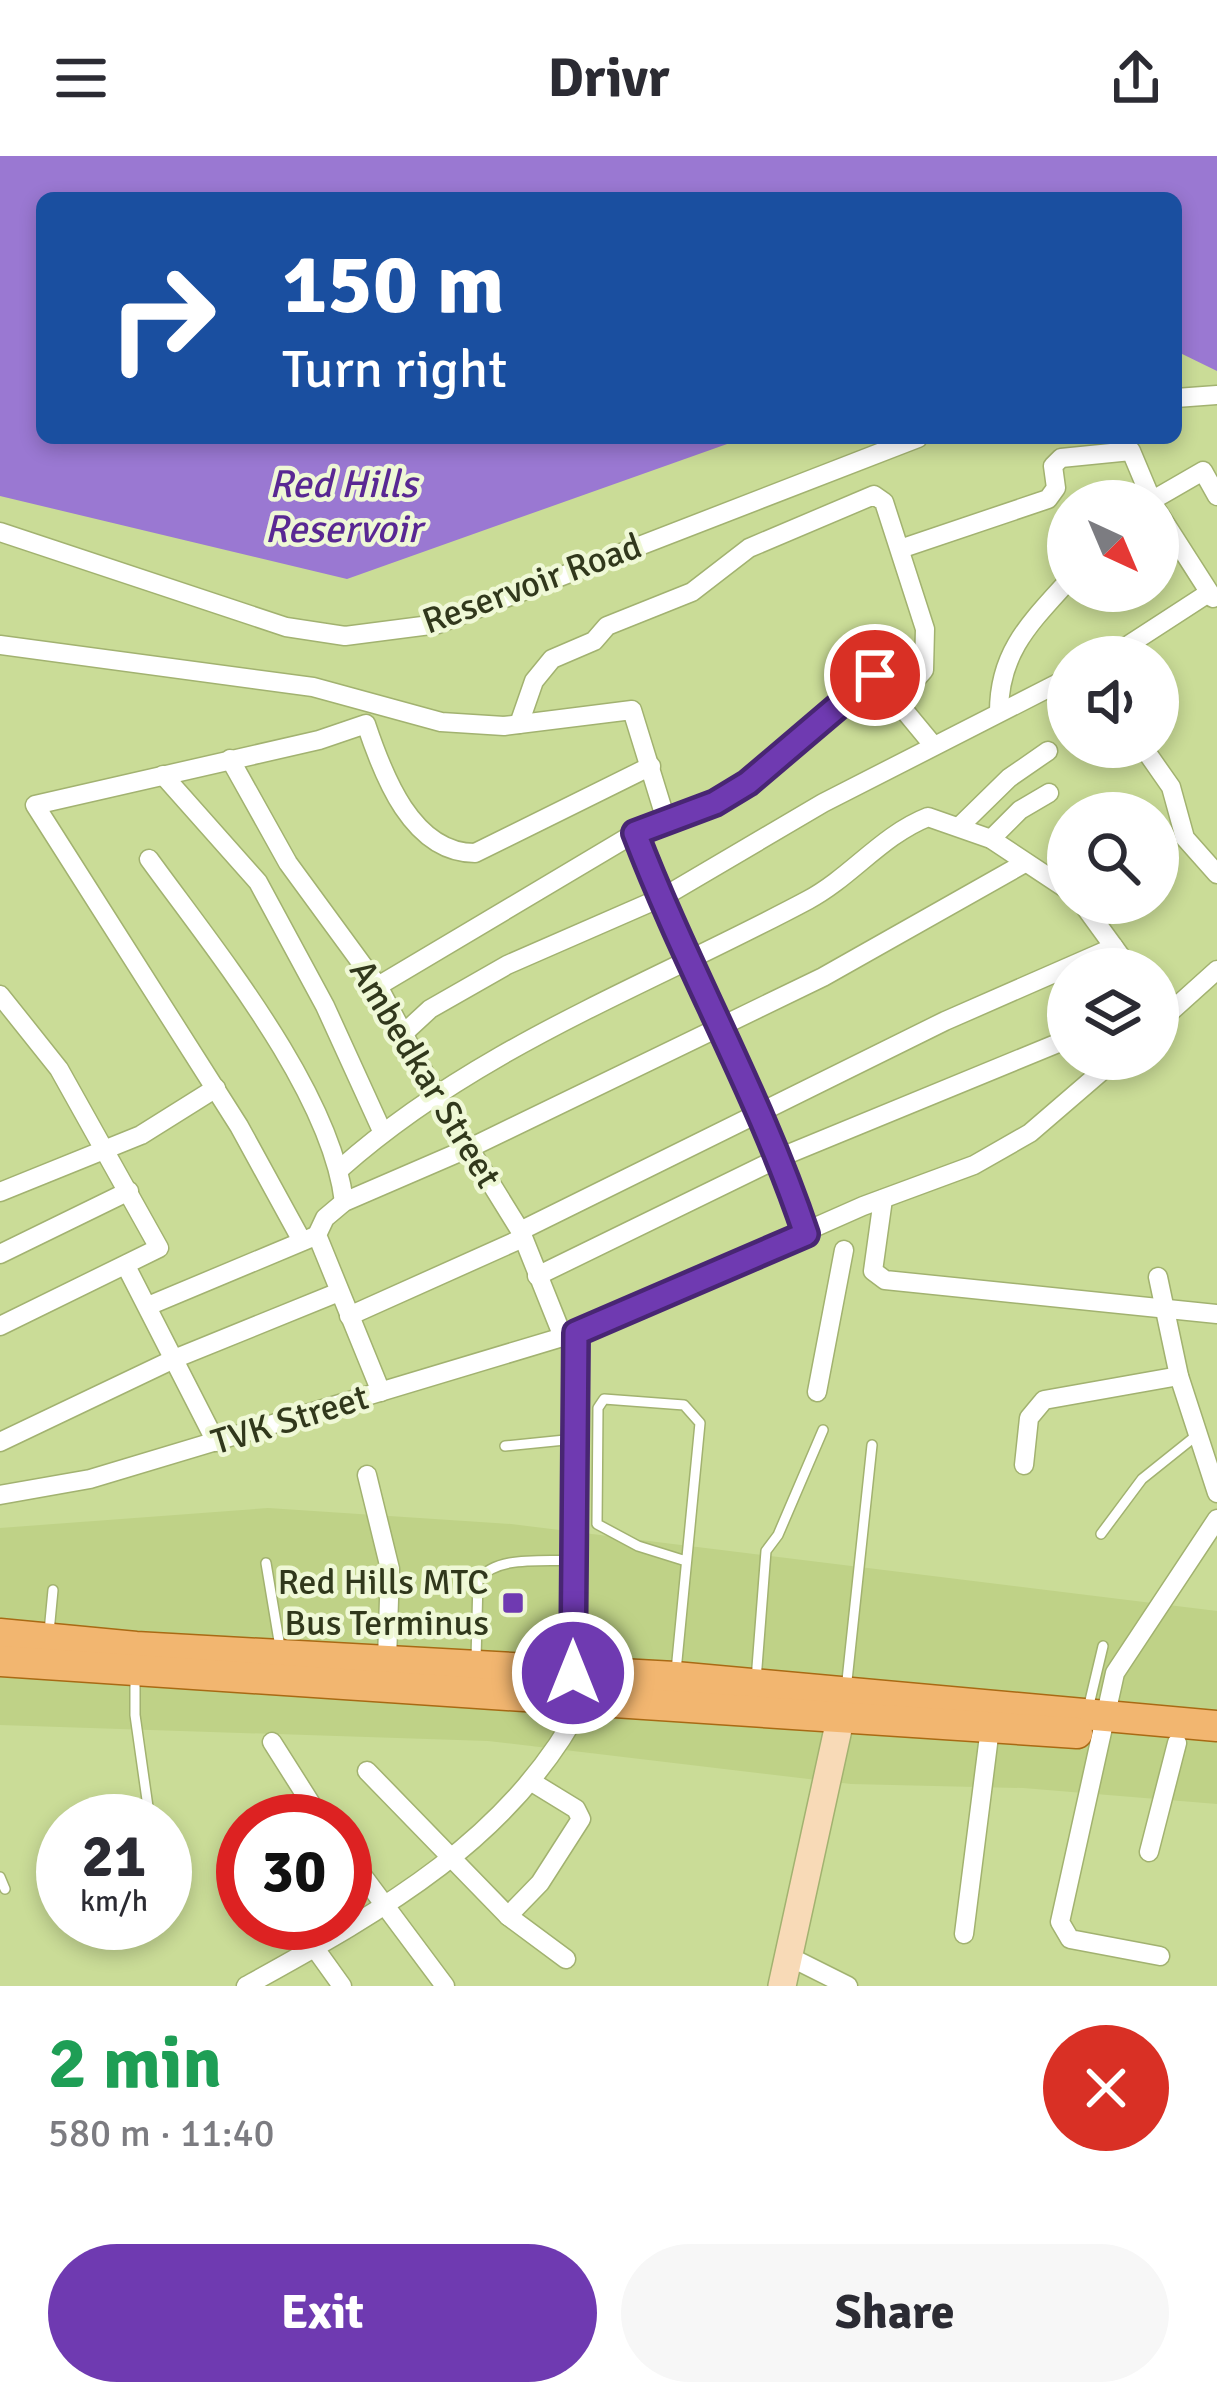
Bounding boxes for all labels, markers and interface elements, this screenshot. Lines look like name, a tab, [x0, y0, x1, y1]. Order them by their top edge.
icon: menu	[48, 45, 114, 111]
text: Drivr	[548, 45, 669, 112]
icon: share	[1103, 45, 1169, 111]
text: 150 m	[282, 233, 504, 337]
icon: right	[84, 240, 240, 396]
text: Turn right	[282, 336, 507, 403]
water label: Red Hills Reservoir	[265, 460, 426, 553]
north arrow	[1047, 480, 1179, 612]
map controls	[1047, 480, 1179, 1080]
street label: Reservoir Road	[416, 524, 648, 644]
pin	[824, 624, 926, 726]
button: sound	[1047, 636, 1179, 768]
icon: arrive	[842, 642, 908, 708]
button: search	[1047, 792, 1179, 924]
button: layers	[1047, 948, 1179, 1080]
street label: Ambedkar Street	[339, 952, 511, 1196]
street label: TVK Street	[206, 1375, 374, 1465]
place label: Red Hills MTC Bus Terminus	[277, 1560, 489, 1646]
marker: Red Hills MTC Bus Terminus	[500, 1590, 526, 1616]
position arrow	[510, 1610, 636, 1736]
speed limit sign: 30	[216, 1794, 372, 1950]
text: 21	[82, 1820, 146, 1894]
text: km/h	[80, 1883, 148, 1920]
text: 2 min	[48, 2019, 222, 2108]
button: close	[1043, 2025, 1169, 2151]
text: 580 m · 11:40	[48, 2109, 275, 2157]
button: Exit	[48, 2244, 597, 2382]
button: Share	[621, 2244, 1169, 2382]

